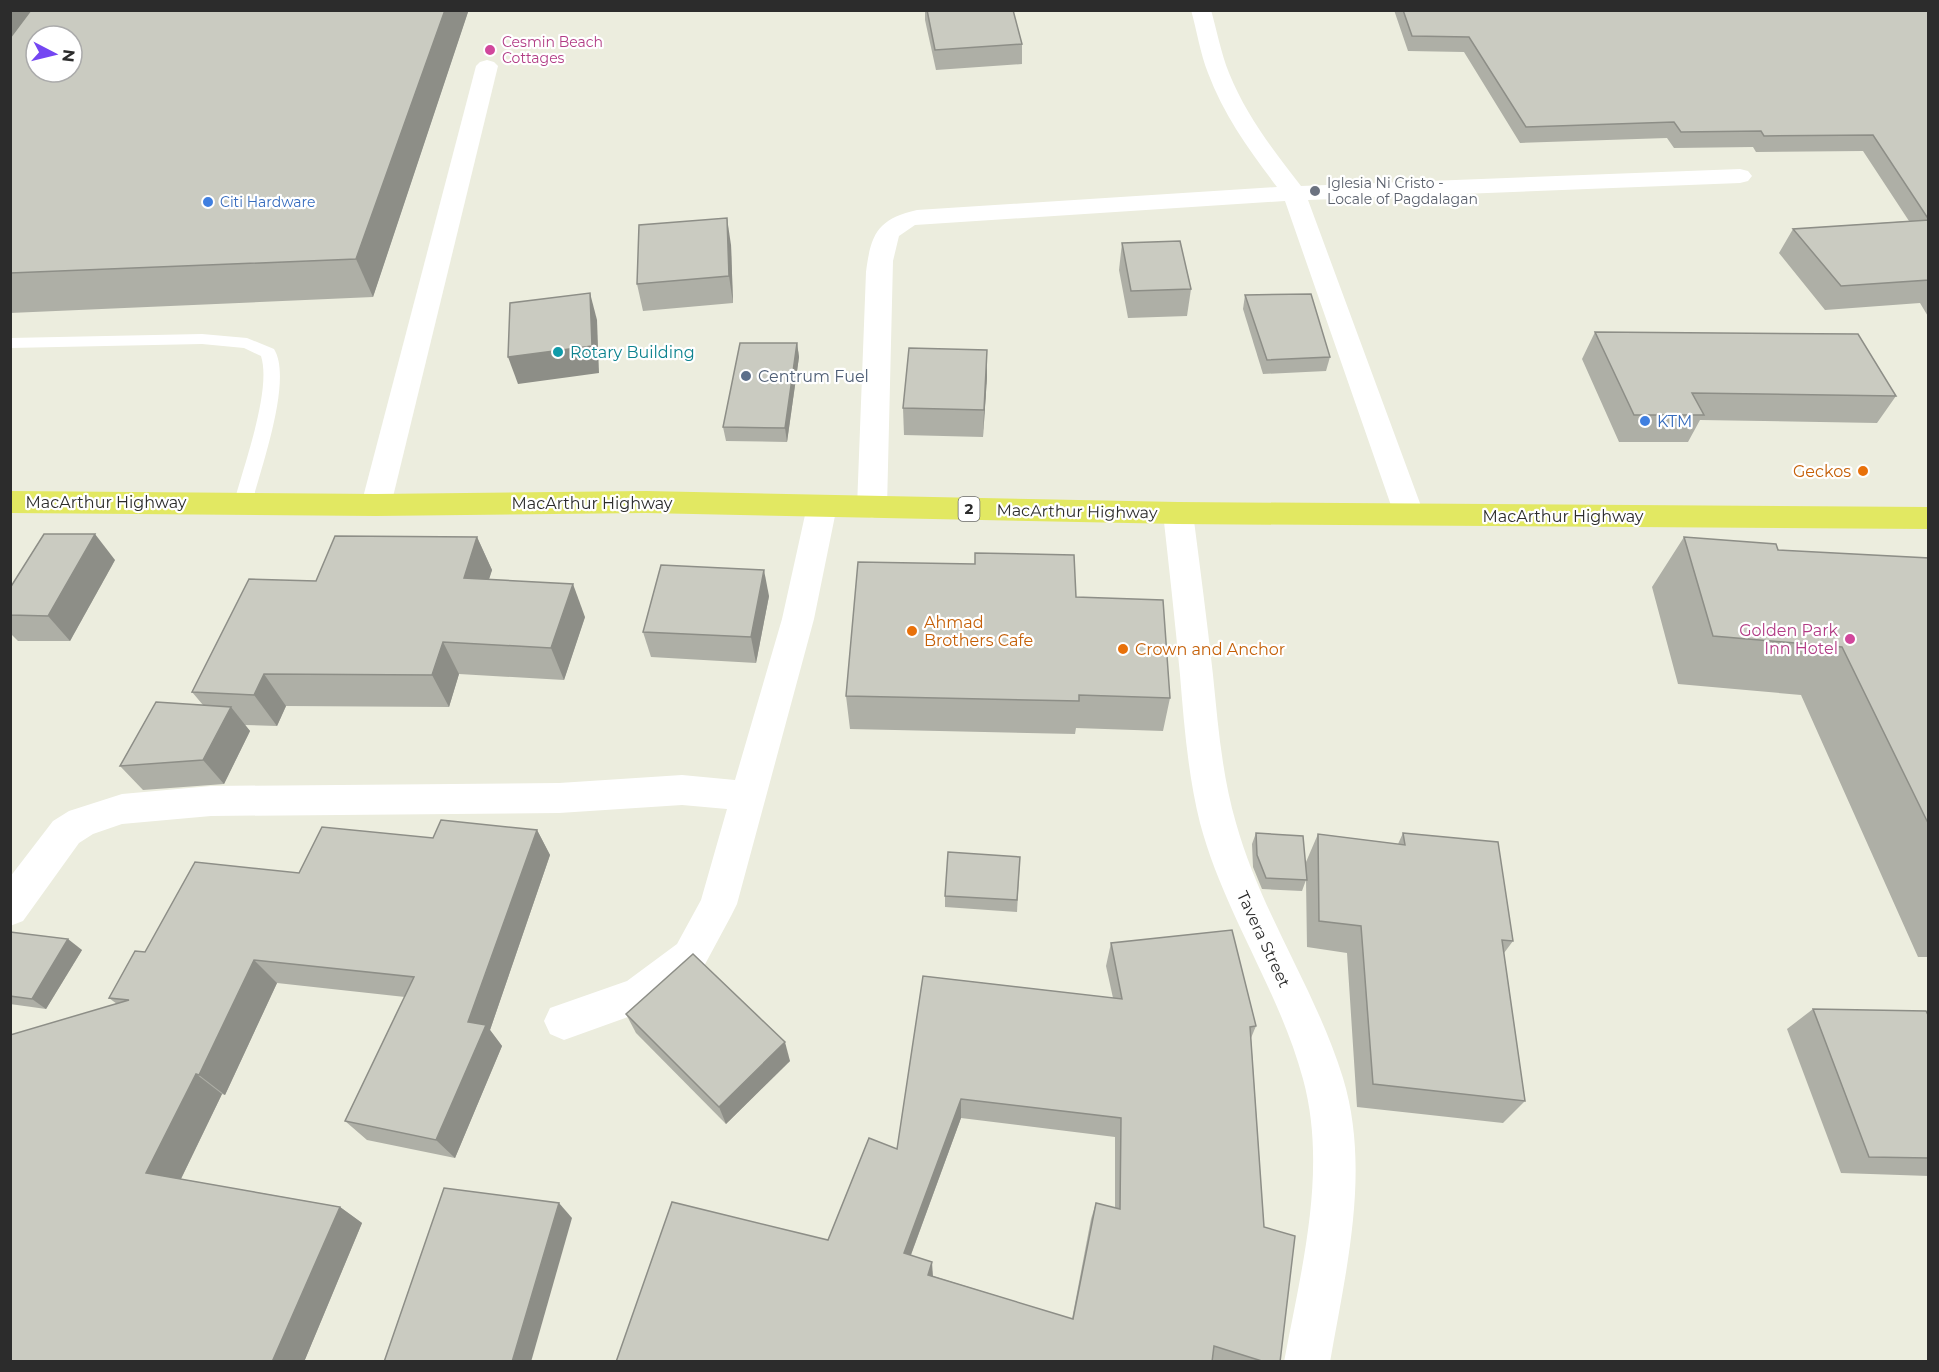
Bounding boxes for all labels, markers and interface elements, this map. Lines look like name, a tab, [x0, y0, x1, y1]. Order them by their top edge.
north arrow	[24, 24, 84, 84]
place label: Cesmin Beach Cottages	[502, 33, 603, 67]
marker: Cesmin Beach Cottages	[483, 43, 497, 57]
text: N	[58, 48, 79, 63]
place label: Iglesia Ni Cristo - Locale of Pagdalagan	[1327, 174, 1478, 208]
marker: Iglesia Ni Cristo - Locale of Pagdalagan	[1308, 184, 1322, 198]
place label: Citi Hardware	[220, 193, 315, 211]
marker: Citi Hardware	[201, 195, 215, 209]
place label: Rotary Building	[570, 343, 695, 362]
marker: Rotary Building	[551, 345, 565, 359]
place label: Centrum Fuel	[758, 367, 869, 386]
marker: Centrum Fuel	[739, 369, 753, 383]
place label: KTM	[1657, 412, 1692, 431]
marker: KTM	[1638, 414, 1652, 428]
place label: Geckos	[1793, 462, 1851, 481]
marker: Geckos	[1856, 464, 1870, 478]
street label: MacArthur Highway	[25, 493, 187, 512]
street label: MacArthur Highway	[511, 494, 673, 513]
road number: 2	[958, 497, 980, 521]
street label: MacArthur Highway	[996, 501, 1158, 522]
street label: MacArthur Highway	[1482, 507, 1644, 526]
place label: Ahmad Brothers Cafe	[924, 613, 1033, 650]
place label: Golden Park Inn Hotel	[1739, 621, 1838, 658]
marker: Ahmad Brothers Cafe	[905, 624, 919, 638]
marker: Golden Park Inn Hotel	[1843, 632, 1857, 646]
place label: Crown and Anchor	[1135, 640, 1285, 659]
marker: Crown and Anchor	[1116, 642, 1130, 656]
street label: Tavera Street	[1233, 888, 1294, 991]

